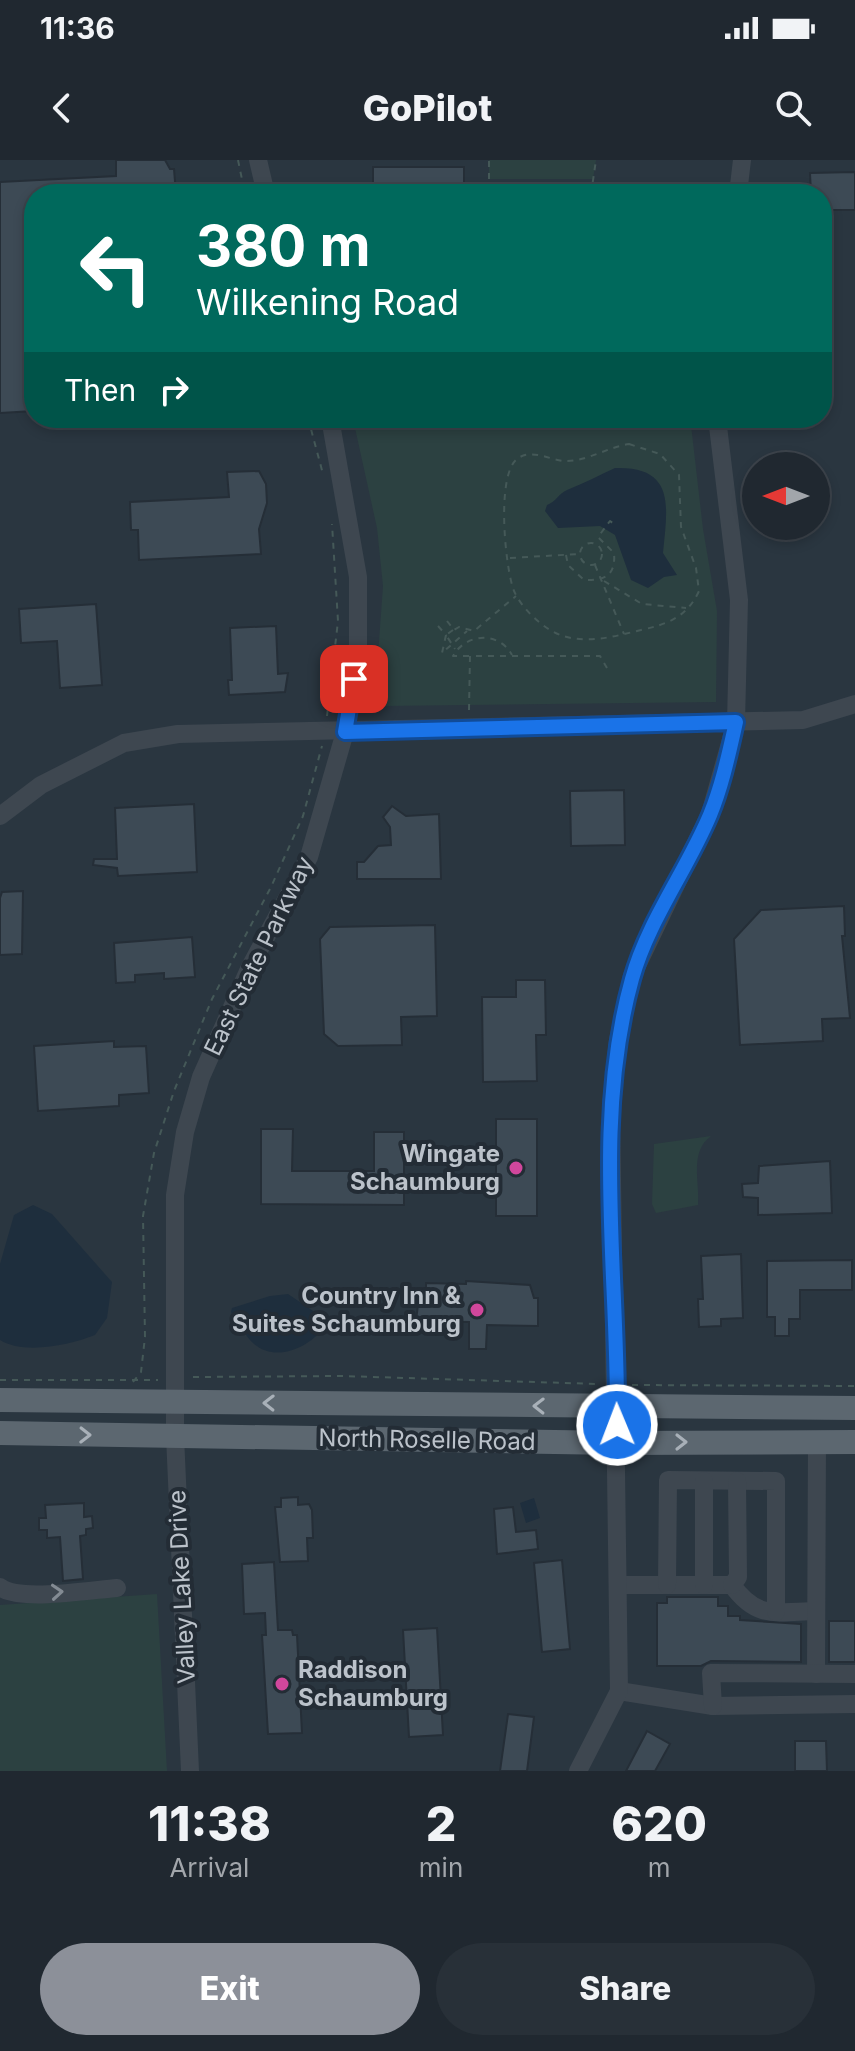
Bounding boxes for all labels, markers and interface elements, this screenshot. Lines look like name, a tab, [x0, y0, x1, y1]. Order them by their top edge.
text: 11:36	[40, 10, 115, 46]
icon: back	[40, 86, 84, 130]
text: GoPilot	[363, 86, 492, 130]
icon: search	[771, 86, 815, 130]
text: 380 m	[196, 212, 371, 280]
icon: left	[64, 216, 168, 320]
text: Wilkening Road	[196, 280, 459, 324]
icon: right	[152, 368, 196, 412]
text: Then	[64, 372, 136, 408]
north arrow	[742, 452, 830, 540]
map controls	[742, 452, 830, 540]
pin	[320, 645, 388, 713]
icon: arrive	[332, 657, 376, 701]
street label: East State Parkway	[198, 851, 319, 1060]
place label: Wingate Schaumburg	[350, 1139, 500, 1196]
marker: Wingate Schaumburg	[507, 1159, 525, 1177]
place label: Country Inn & Suites Schaumburg	[232, 1281, 462, 1338]
marker: Country Inn & Suites Schaumburg	[468, 1301, 486, 1319]
position arrow	[575, 1383, 659, 1467]
one-way arrow	[262, 1394, 275, 1412]
one-way arrow	[532, 1397, 545, 1415]
street label: North Roselle Road	[318, 1423, 536, 1456]
one-way arrow	[79, 1426, 92, 1443]
one-way arrow	[675, 1433, 688, 1451]
street label: Valley Lake Drive	[162, 1489, 201, 1685]
one-way arrow	[51, 1584, 64, 1601]
place label: Raddison Schaumburg	[298, 1655, 448, 1712]
marker: Raddison Schaumburg	[273, 1675, 291, 1693]
text: 11:38	[148, 1794, 271, 1853]
text: 2	[426, 1794, 456, 1853]
text: 620	[611, 1794, 707, 1853]
text: Arrival	[169, 1852, 249, 1883]
text: min	[419, 1852, 463, 1883]
text: m	[648, 1852, 671, 1883]
button: Exit	[40, 1943, 420, 2035]
button: Share	[436, 1943, 815, 2035]

